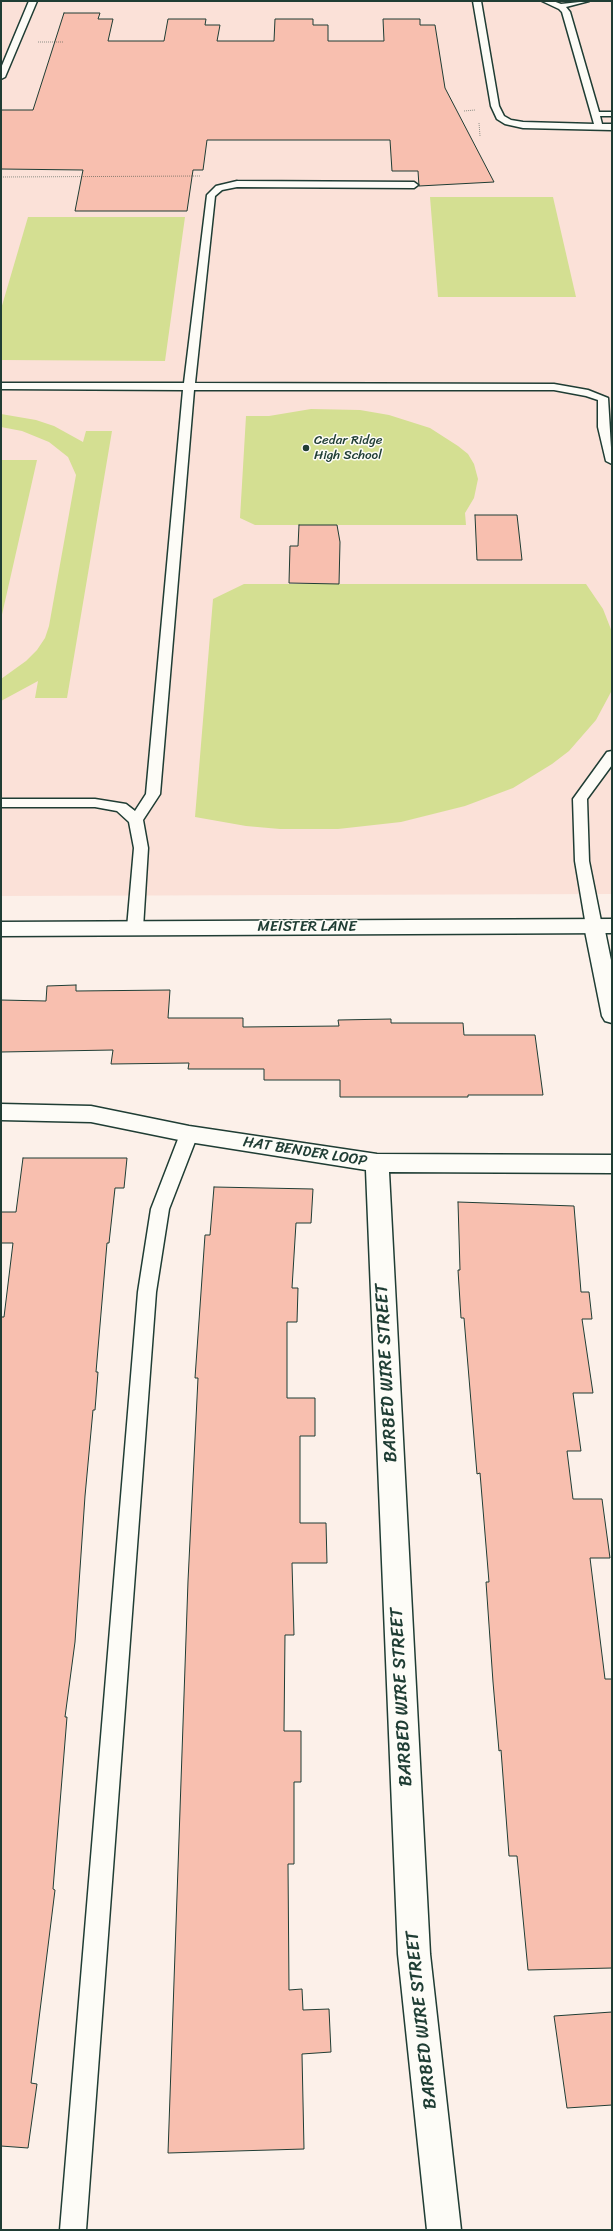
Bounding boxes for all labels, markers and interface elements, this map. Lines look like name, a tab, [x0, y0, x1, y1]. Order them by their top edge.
place label: Cedar Ridge High School	[314, 433, 382, 464]
marker: Cedar Ridge High School	[301, 443, 311, 453]
street label: MEISTER LANE	[257, 918, 357, 936]
street label: HAT BENDER LOOP	[242, 1133, 368, 1171]
street label: BARBED WIRE STREET	[372, 1283, 402, 1463]
street label: BARBED WIRE STREET	[387, 1607, 417, 1787]
street label: BARBED WIRE STREET	[402, 1930, 442, 2110]

